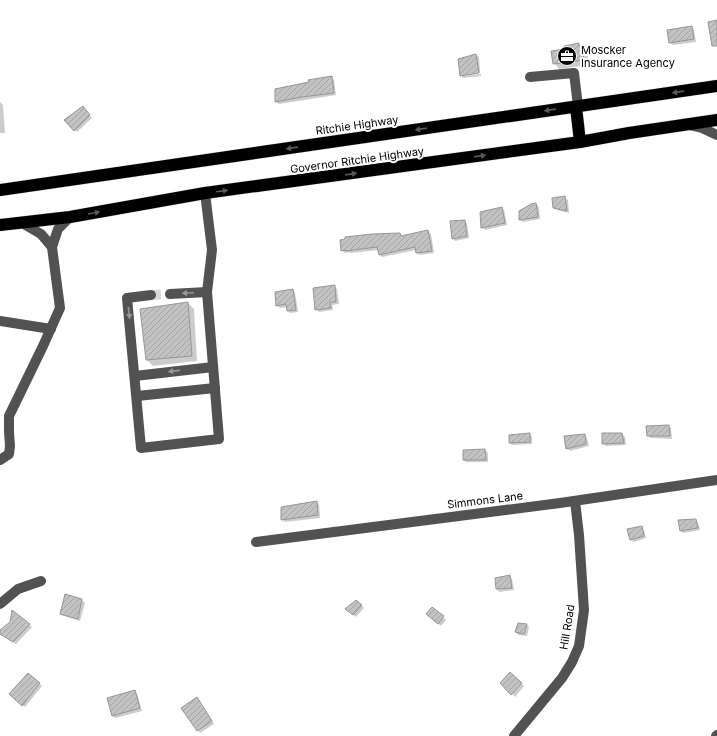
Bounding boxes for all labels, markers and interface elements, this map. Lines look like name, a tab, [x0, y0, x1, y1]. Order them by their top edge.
place label: Moscker Insurance Agency	[581, 43, 675, 70]
office icon: Moscker Insurance Agency	[556, 45, 578, 67]
one-way arrow	[672, 89, 684, 95]
one-way arrow	[544, 107, 556, 113]
street label: Ritchie Highway	[315, 112, 399, 138]
one-way arrow	[415, 126, 427, 132]
street label: Governor Ritchie Highway	[289, 144, 425, 176]
one-way arrow	[286, 145, 299, 151]
one-way arrow	[474, 153, 486, 159]
one-way arrow	[345, 171, 357, 177]
one-way arrow	[216, 188, 228, 194]
one-way arrow	[88, 210, 100, 216]
one-way arrow	[182, 289, 194, 296]
one-way arrow	[126, 307, 132, 319]
one-way arrow	[168, 368, 180, 374]
street label: Simmons Lane	[446, 488, 524, 512]
street label: Hill Road	[557, 603, 577, 651]

